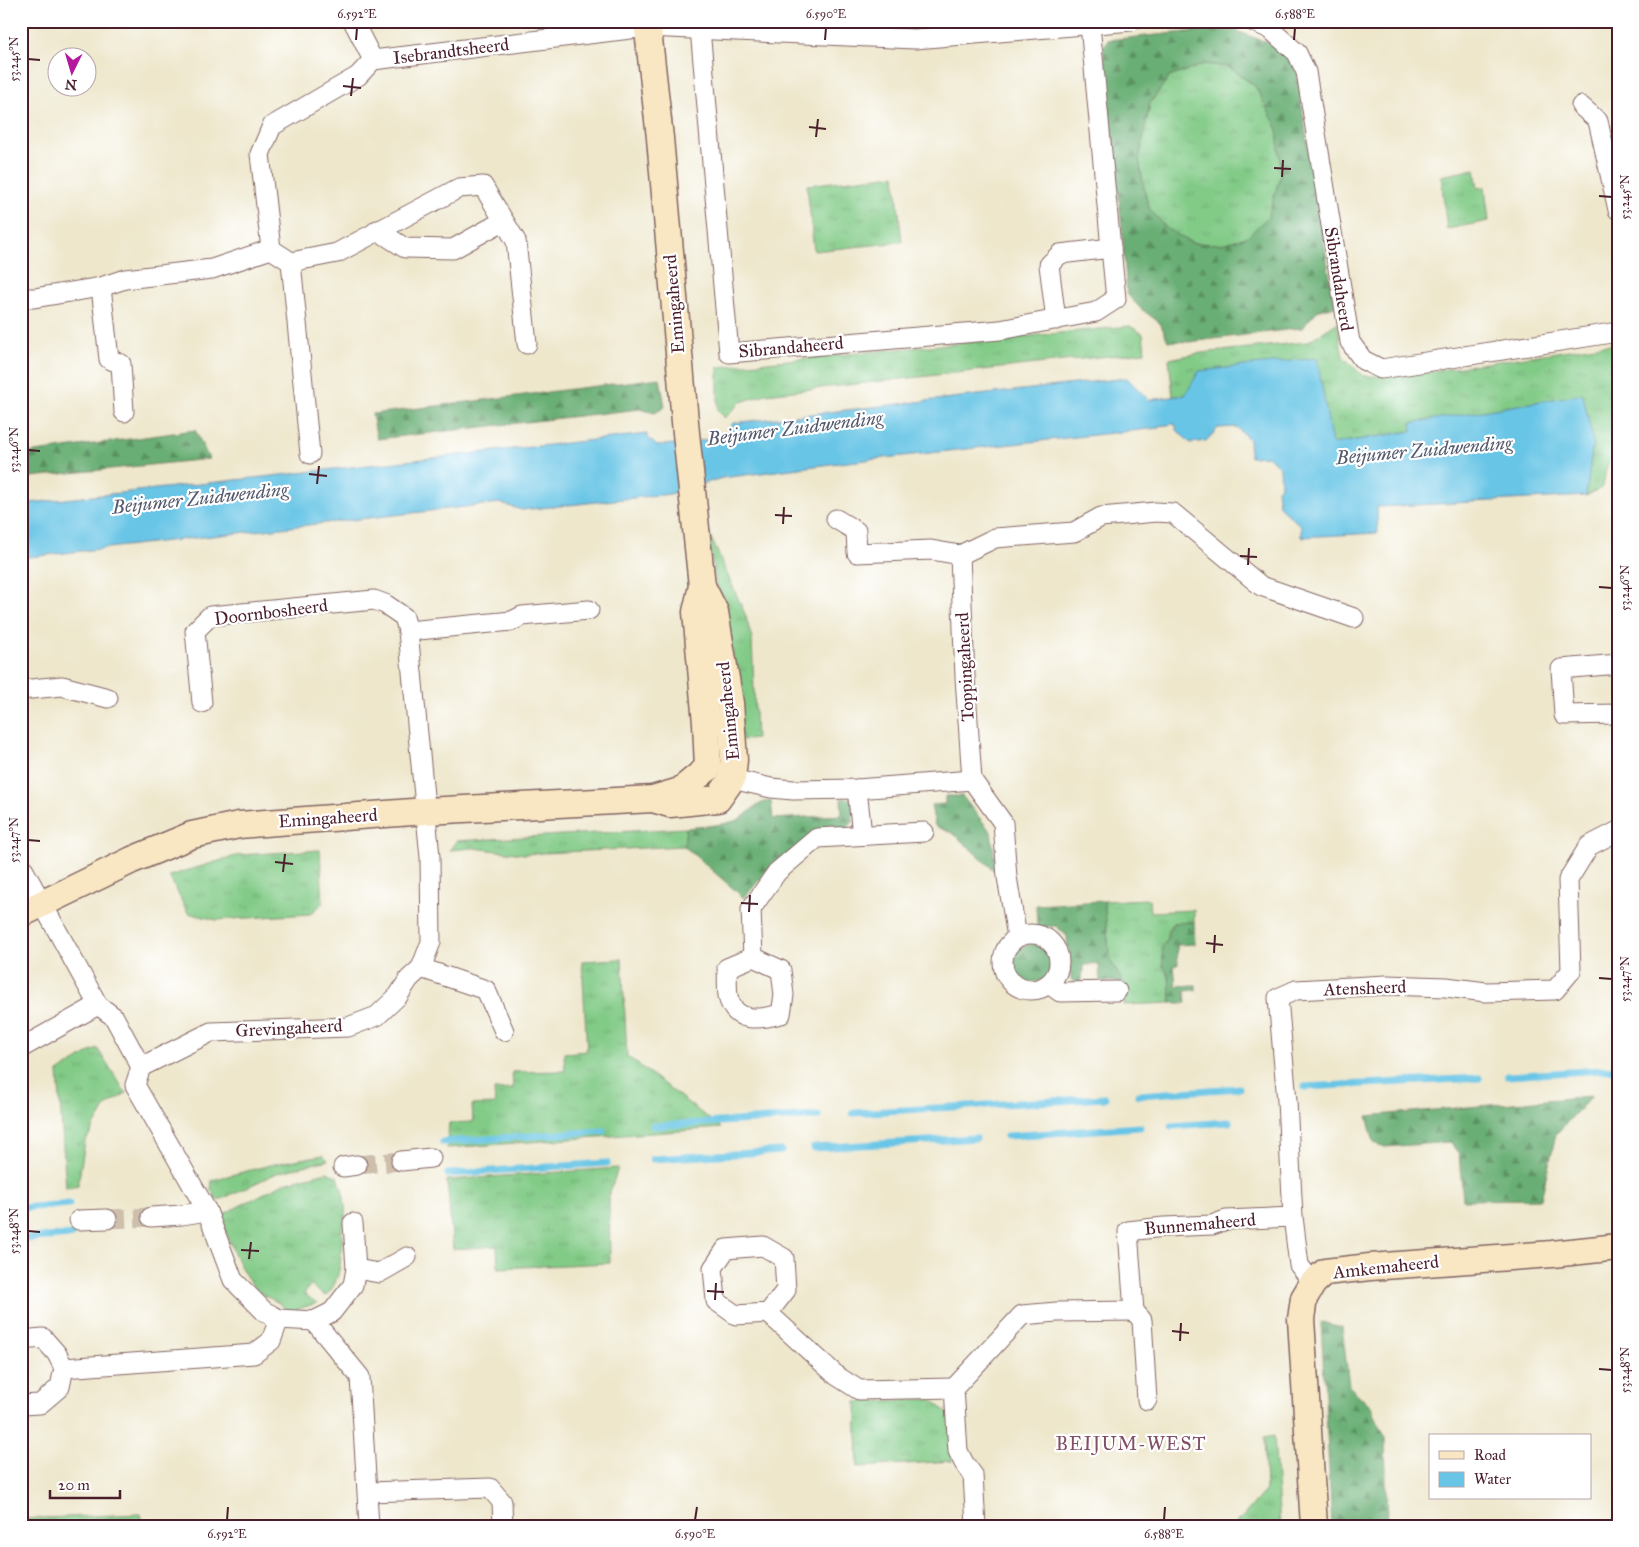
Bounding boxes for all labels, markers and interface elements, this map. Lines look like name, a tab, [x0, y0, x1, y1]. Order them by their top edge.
text: 6.592°E	[337, 7, 377, 21]
text: 6.590°E	[806, 7, 847, 21]
text: 6.588°E	[1275, 7, 1315, 21]
street label: Isebrandtsheerd	[392, 33, 510, 69]
text: 53.245°N	[7, 36, 21, 82]
north arrow	[48, 48, 98, 98]
text: N	[64, 75, 78, 93]
text: 53.245°N	[1618, 174, 1632, 220]
street label: Sibrandaheerd	[1320, 225, 1358, 333]
street label: Emingaheerd	[659, 253, 690, 354]
street label: Sibrandaheerd	[738, 331, 844, 363]
water label: Beijumer Zuidwending	[705, 406, 886, 450]
text: 53.246°N	[7, 427, 21, 473]
water label: Beijumer Zuidwending	[1334, 431, 1515, 469]
water label: Beijumer Zuidwending	[110, 477, 291, 519]
text: 53.246°N	[1618, 565, 1632, 611]
street label: Doornbosheerd	[213, 594, 329, 630]
street label: Toppingaheerd	[951, 612, 980, 722]
street label: Emingaheerd	[712, 660, 745, 762]
street label: Emingaheerd	[278, 804, 378, 833]
text: 53.247°N	[7, 817, 21, 863]
text: 53.247°N	[1618, 956, 1632, 1002]
street label: Atensheerd	[1322, 976, 1407, 1000]
street label: Grevingaheerd	[235, 1014, 343, 1043]
text: 53.248°N	[7, 1208, 21, 1254]
street label: Bunnemaheerd	[1143, 1208, 1257, 1240]
street label: Amkemaheerd	[1331, 1251, 1440, 1284]
text: 53.248°N	[1618, 1347, 1632, 1393]
district label: BEIJUM-WEST	[1056, 1432, 1206, 1456]
legend	[1429, 1434, 1592, 1500]
text: Road	[1474, 1446, 1506, 1464]
scale bar	[50, 1467, 120, 1499]
text: Water	[1474, 1470, 1511, 1488]
text: 20 m	[58, 1476, 90, 1494]
text: 6.592°E	[207, 1527, 247, 1541]
text: 6.590°E	[675, 1527, 716, 1541]
text: 6.588°E	[1144, 1527, 1184, 1541]

